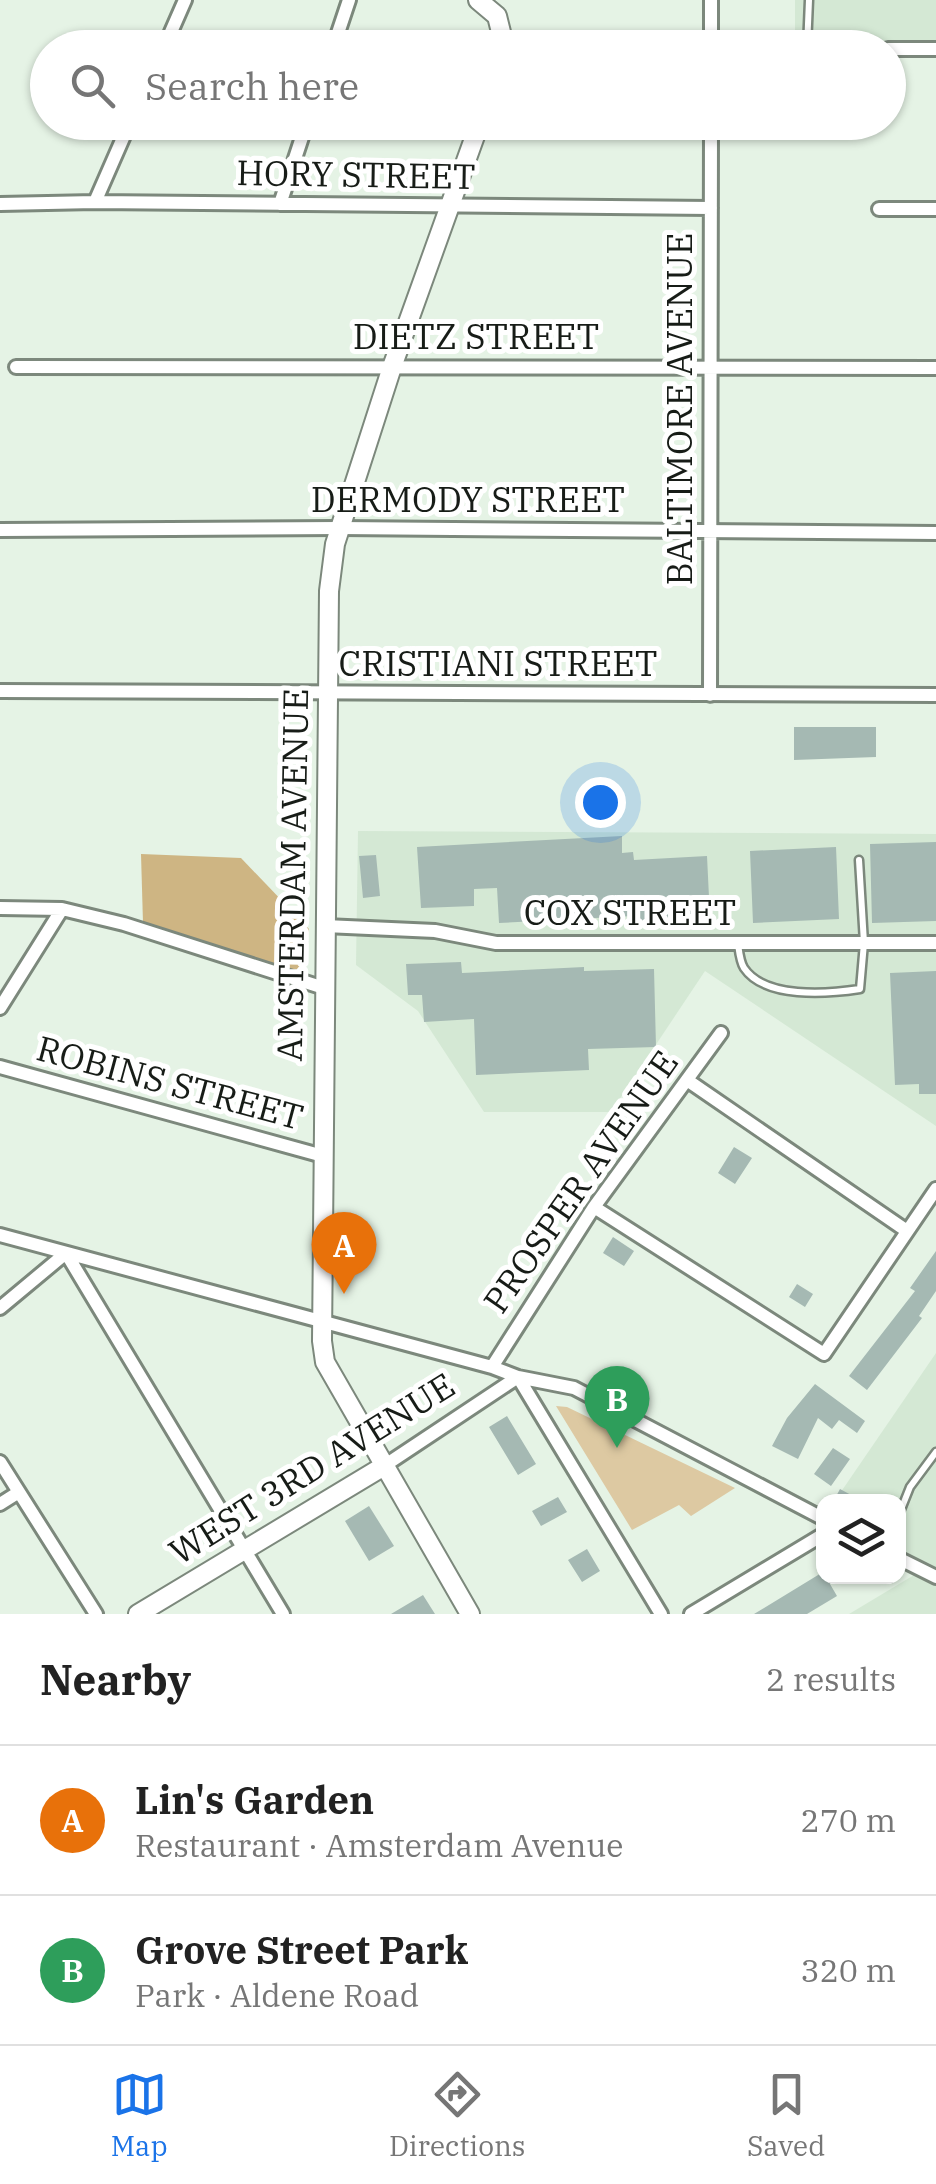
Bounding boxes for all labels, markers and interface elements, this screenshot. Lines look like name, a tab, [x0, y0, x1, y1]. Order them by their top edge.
search box	[30, 30, 906, 140]
icon: search	[65, 58, 120, 113]
text: Search here	[145, 61, 359, 110]
street label: HORY STREET	[236, 149, 476, 199]
street label: BALTIMORE AVENUE	[656, 232, 702, 586]
street label: DIETZ STREET	[353, 313, 599, 359]
street label: DERMODY STREET	[311, 476, 625, 522]
street label: CRISTIANI STREET	[338, 640, 658, 686]
street label: AMSTERDAM AVENUE	[266, 688, 318, 1062]
your location	[575, 777, 626, 828]
street label: COX STREET	[524, 889, 736, 935]
street label: ROBINS STREET	[32, 1024, 308, 1140]
street label: PROSPER AVENUE	[472, 1041, 688, 1322]
pin: A	[312, 1212, 376, 1294]
street label: WEST 3RD AVENUE	[160, 1362, 463, 1575]
pin: B	[584, 1366, 650, 1448]
map controls	[816, 1494, 906, 1584]
button: layers	[816, 1494, 906, 1584]
text: Nearby	[40, 1652, 191, 1707]
text: 2 results	[766, 1658, 896, 1700]
text: Lin's Garden	[135, 1775, 374, 1824]
text: A	[61, 1799, 84, 1841]
text: 270 m	[800, 1799, 896, 1841]
text: Restaurant · Amsterdam Avenue	[135, 1824, 623, 1866]
text: Grove Street Park	[135, 1925, 468, 1974]
text: B	[61, 1949, 84, 1991]
text: 320 m	[800, 1949, 896, 1991]
text: Park · Aldene Road	[135, 1974, 419, 2016]
tab: Map	[111, 2067, 168, 2164]
tab: Directions	[389, 2067, 526, 2164]
tab: Saved	[747, 2067, 825, 2164]

